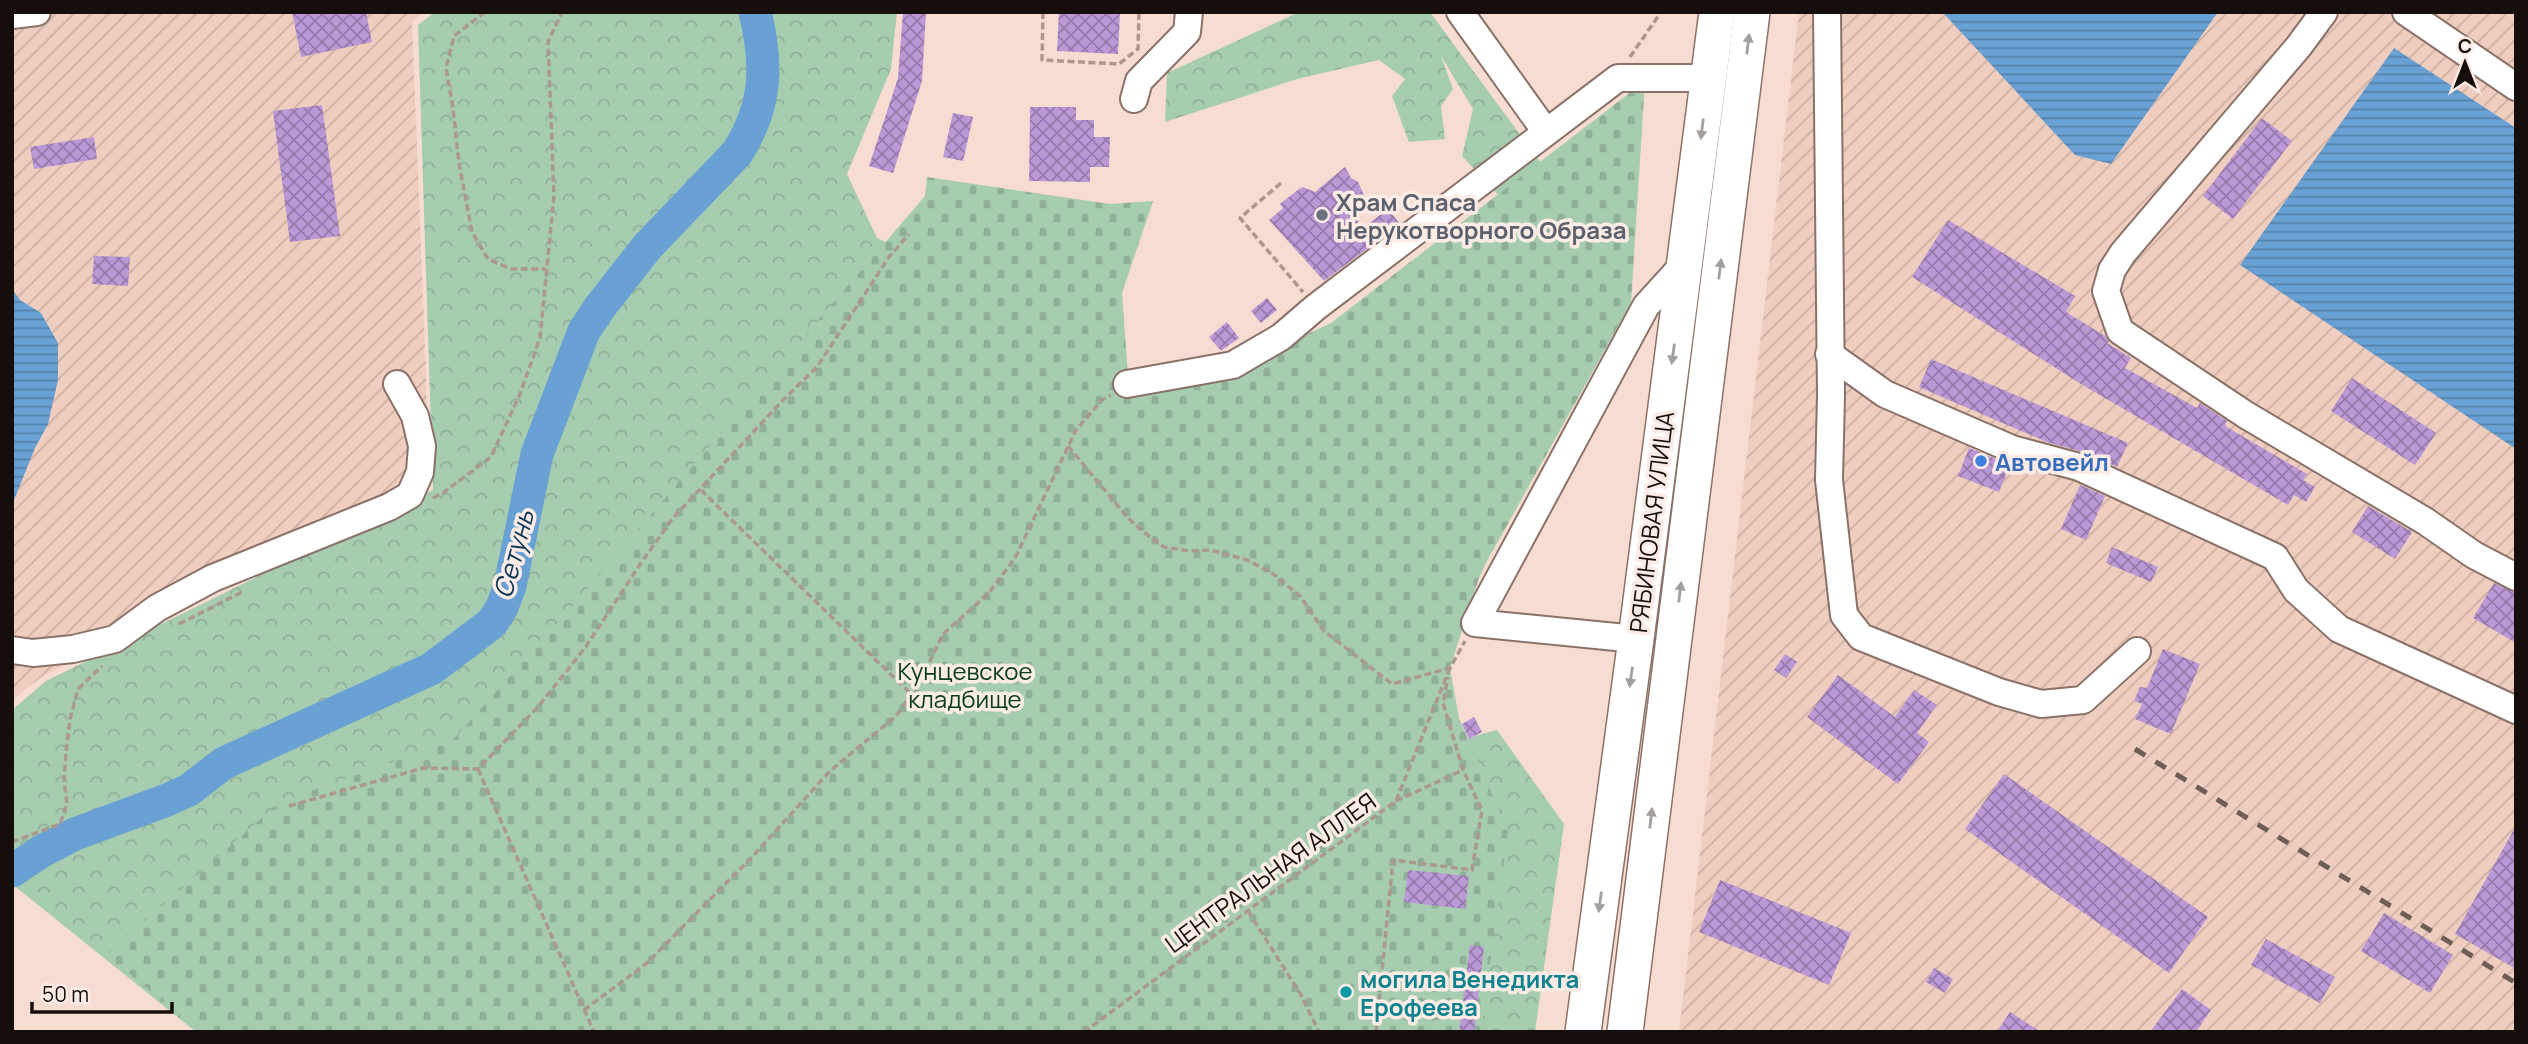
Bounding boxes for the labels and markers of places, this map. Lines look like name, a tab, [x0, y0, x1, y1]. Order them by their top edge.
place label: Храм Спаса Нерукотворного Образа	[1336, 185, 1627, 246]
marker: Храм Спаса Нерукотворного Образа	[1314, 207, 1330, 223]
place label: Автовейл	[1995, 445, 2109, 478]
marker: Автовейл	[1973, 453, 1989, 469]
place label: могила Венедикта Ерофеева	[1360, 962, 1579, 1023]
marker: могила Венедикта Ерофеева	[1338, 984, 1354, 1000]

